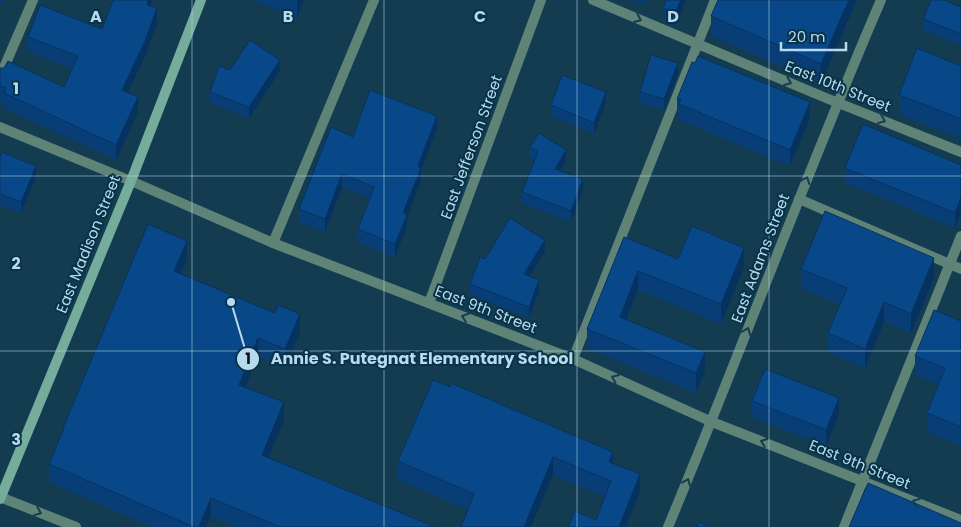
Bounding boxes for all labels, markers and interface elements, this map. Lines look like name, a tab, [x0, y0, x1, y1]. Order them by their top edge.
text: A	[90, 5, 102, 28]
text: B	[283, 5, 293, 28]
text: C	[474, 5, 486, 28]
text: D	[667, 5, 679, 28]
one-way arrow	[633, 12, 642, 23]
scale bar	[781, 20, 846, 52]
text: 20 m	[788, 26, 826, 47]
street label: East 10th Street	[782, 55, 894, 117]
street label: East Jefferson Street	[435, 72, 507, 222]
one-way arrow	[783, 75, 792, 86]
text: 1	[13, 77, 19, 100]
one-way arrow	[877, 114, 886, 124]
street label: East Madison Street	[51, 172, 125, 316]
one-way arrow	[800, 176, 810, 185]
street label: East Adams Street	[726, 190, 794, 326]
text: 2	[11, 252, 21, 275]
street label: East 9th Street	[432, 280, 540, 338]
one-way arrow	[461, 313, 470, 323]
one-way arrow	[741, 327, 751, 336]
callout: Annie S. Putegnat Elementary School	[236, 343, 583, 374]
text: Annie S. Putegnat Elementary School	[271, 347, 573, 370]
text: 1	[245, 348, 251, 369]
one-way arrow	[611, 374, 620, 385]
text: 3	[11, 428, 21, 451]
street label: East 9th Street	[806, 434, 914, 494]
one-way arrow	[761, 438, 769, 448]
one-way arrow	[680, 478, 691, 487]
one-way arrow	[912, 498, 921, 508]
one-way arrow	[33, 506, 42, 516]

